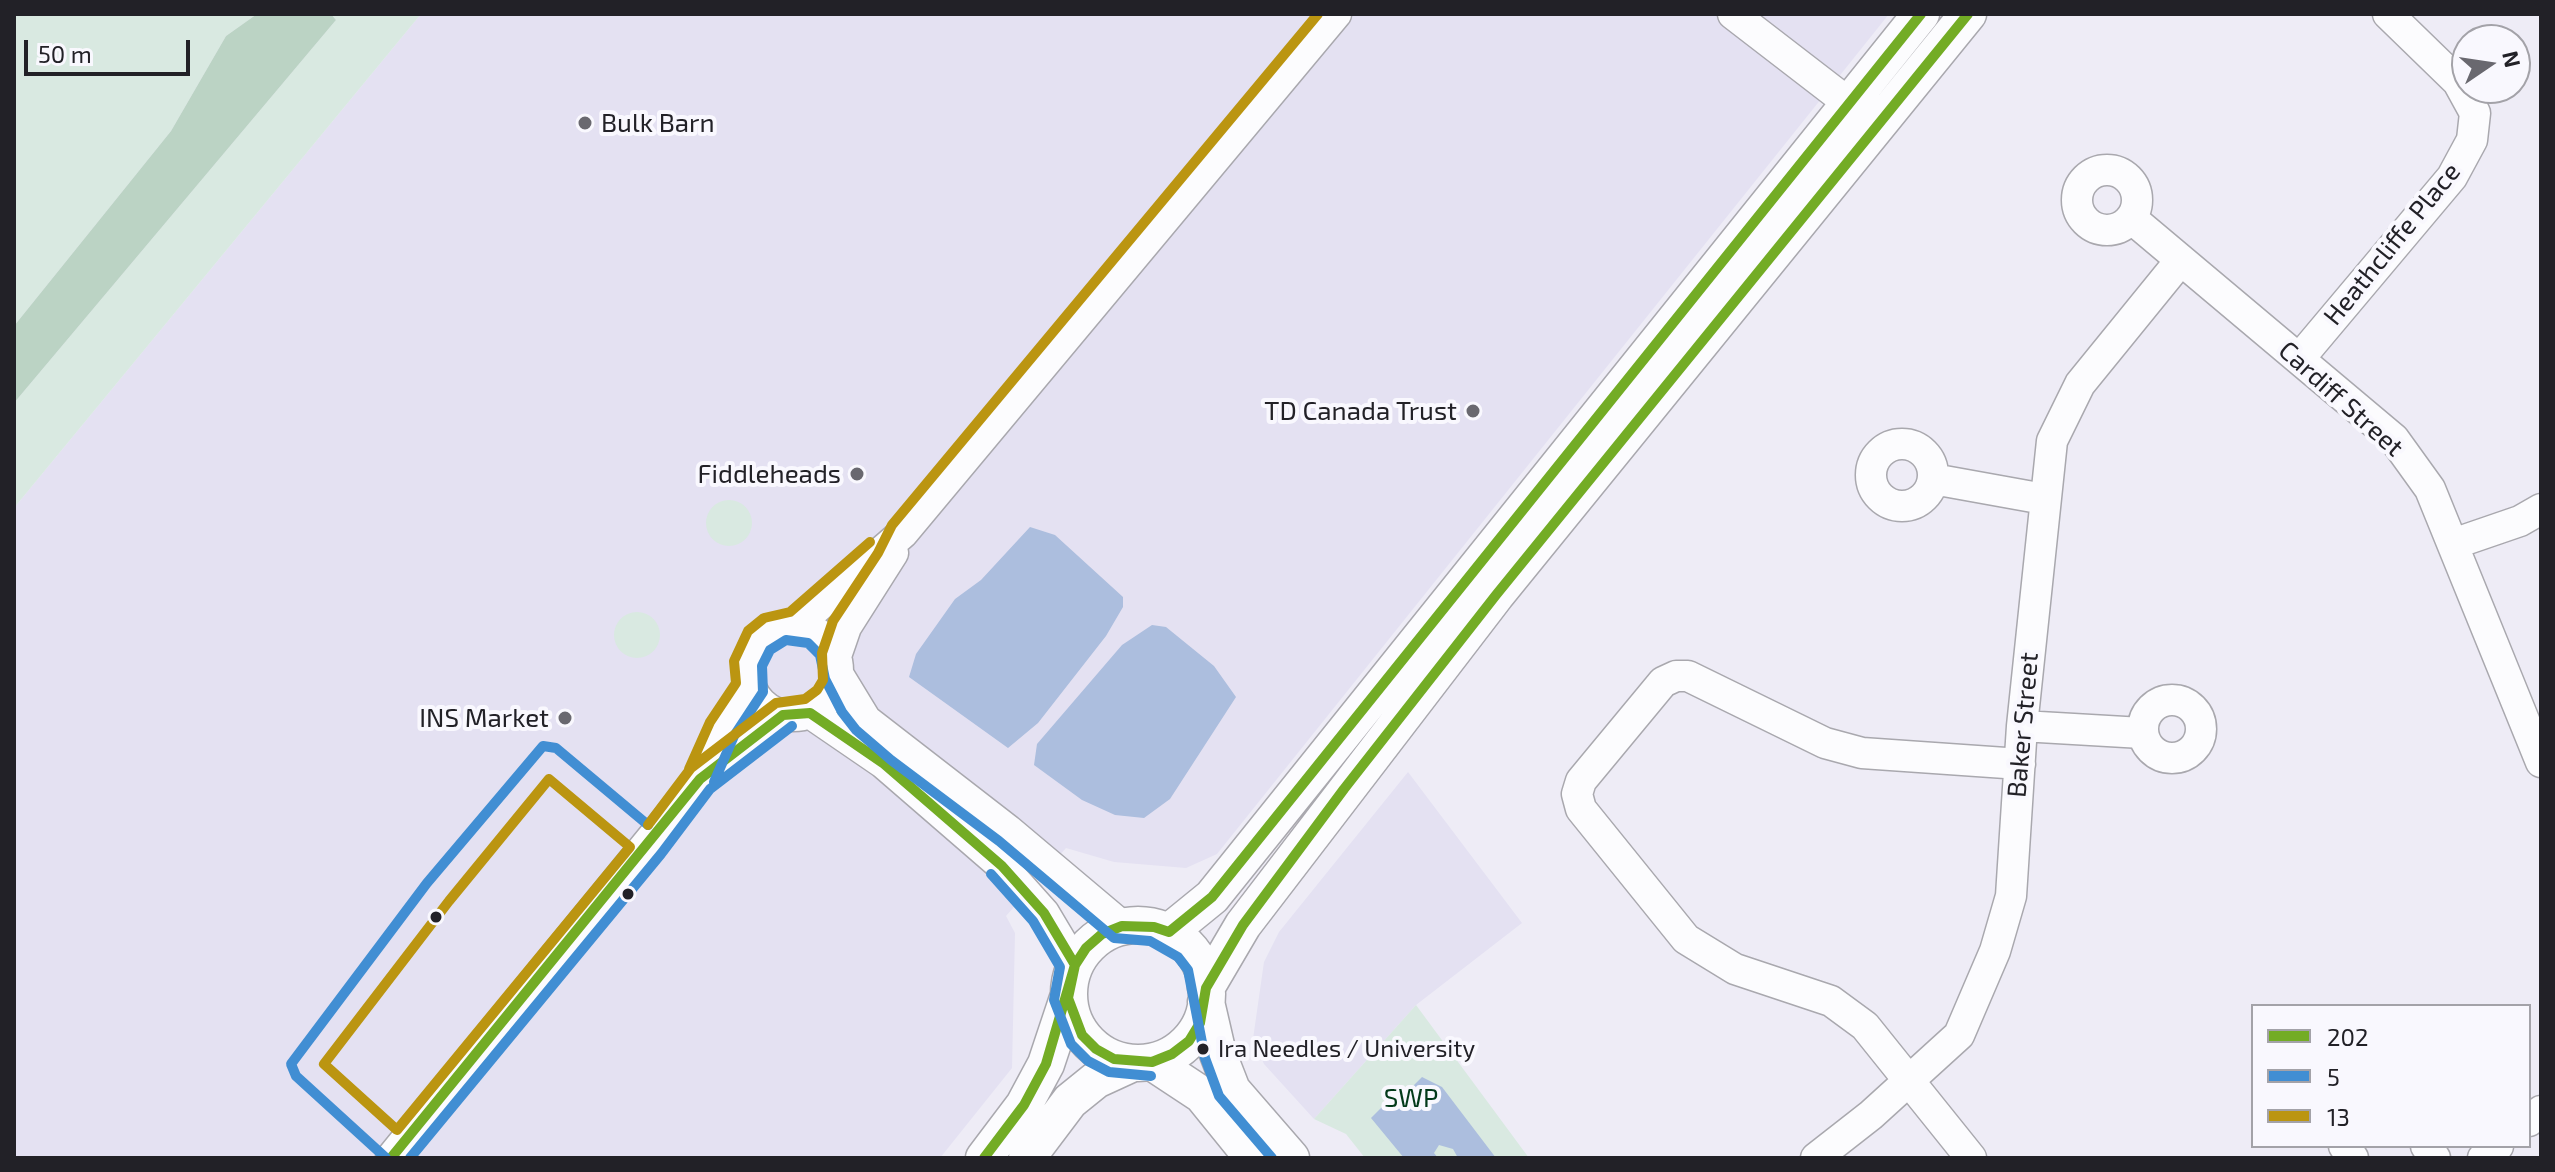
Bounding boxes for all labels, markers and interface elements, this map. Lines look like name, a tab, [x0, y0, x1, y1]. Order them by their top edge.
scale bar	[28, 24, 194, 74]
north arrow	[2451, 24, 2531, 104]
text: 50 m	[38, 39, 92, 68]
text: N	[2498, 48, 2527, 70]
place label: Bulk Barn	[601, 107, 715, 139]
marker: Bulk Barn	[576, 114, 594, 132]
street label: Heathcliffe Place	[2317, 157, 2467, 331]
street label: Cardiff Street	[2272, 335, 2410, 463]
place label: TD Canada Trust	[1264, 395, 1457, 427]
marker: TD Canada Trust	[1464, 402, 1482, 420]
place label: Fiddleheads	[698, 458, 841, 490]
marker: Fiddleheads	[848, 465, 866, 483]
street label: Baker Street	[2001, 651, 2045, 799]
place label: INS Market	[419, 702, 549, 734]
marker: INS Market	[556, 709, 574, 727]
unlabelled marker	[620, 886, 636, 902]
unlabelled marker	[428, 909, 444, 925]
legend	[2251, 1004, 2531, 1148]
text: 202	[2327, 1022, 2368, 1051]
place label: Ira Needles / University	[1218, 1035, 1475, 1063]
marker: Ira Needles / University	[1195, 1041, 1211, 1057]
text: 5	[2327, 1062, 2340, 1091]
park label: SWP	[1384, 1082, 1438, 1114]
text: 13	[2327, 1102, 2350, 1131]

